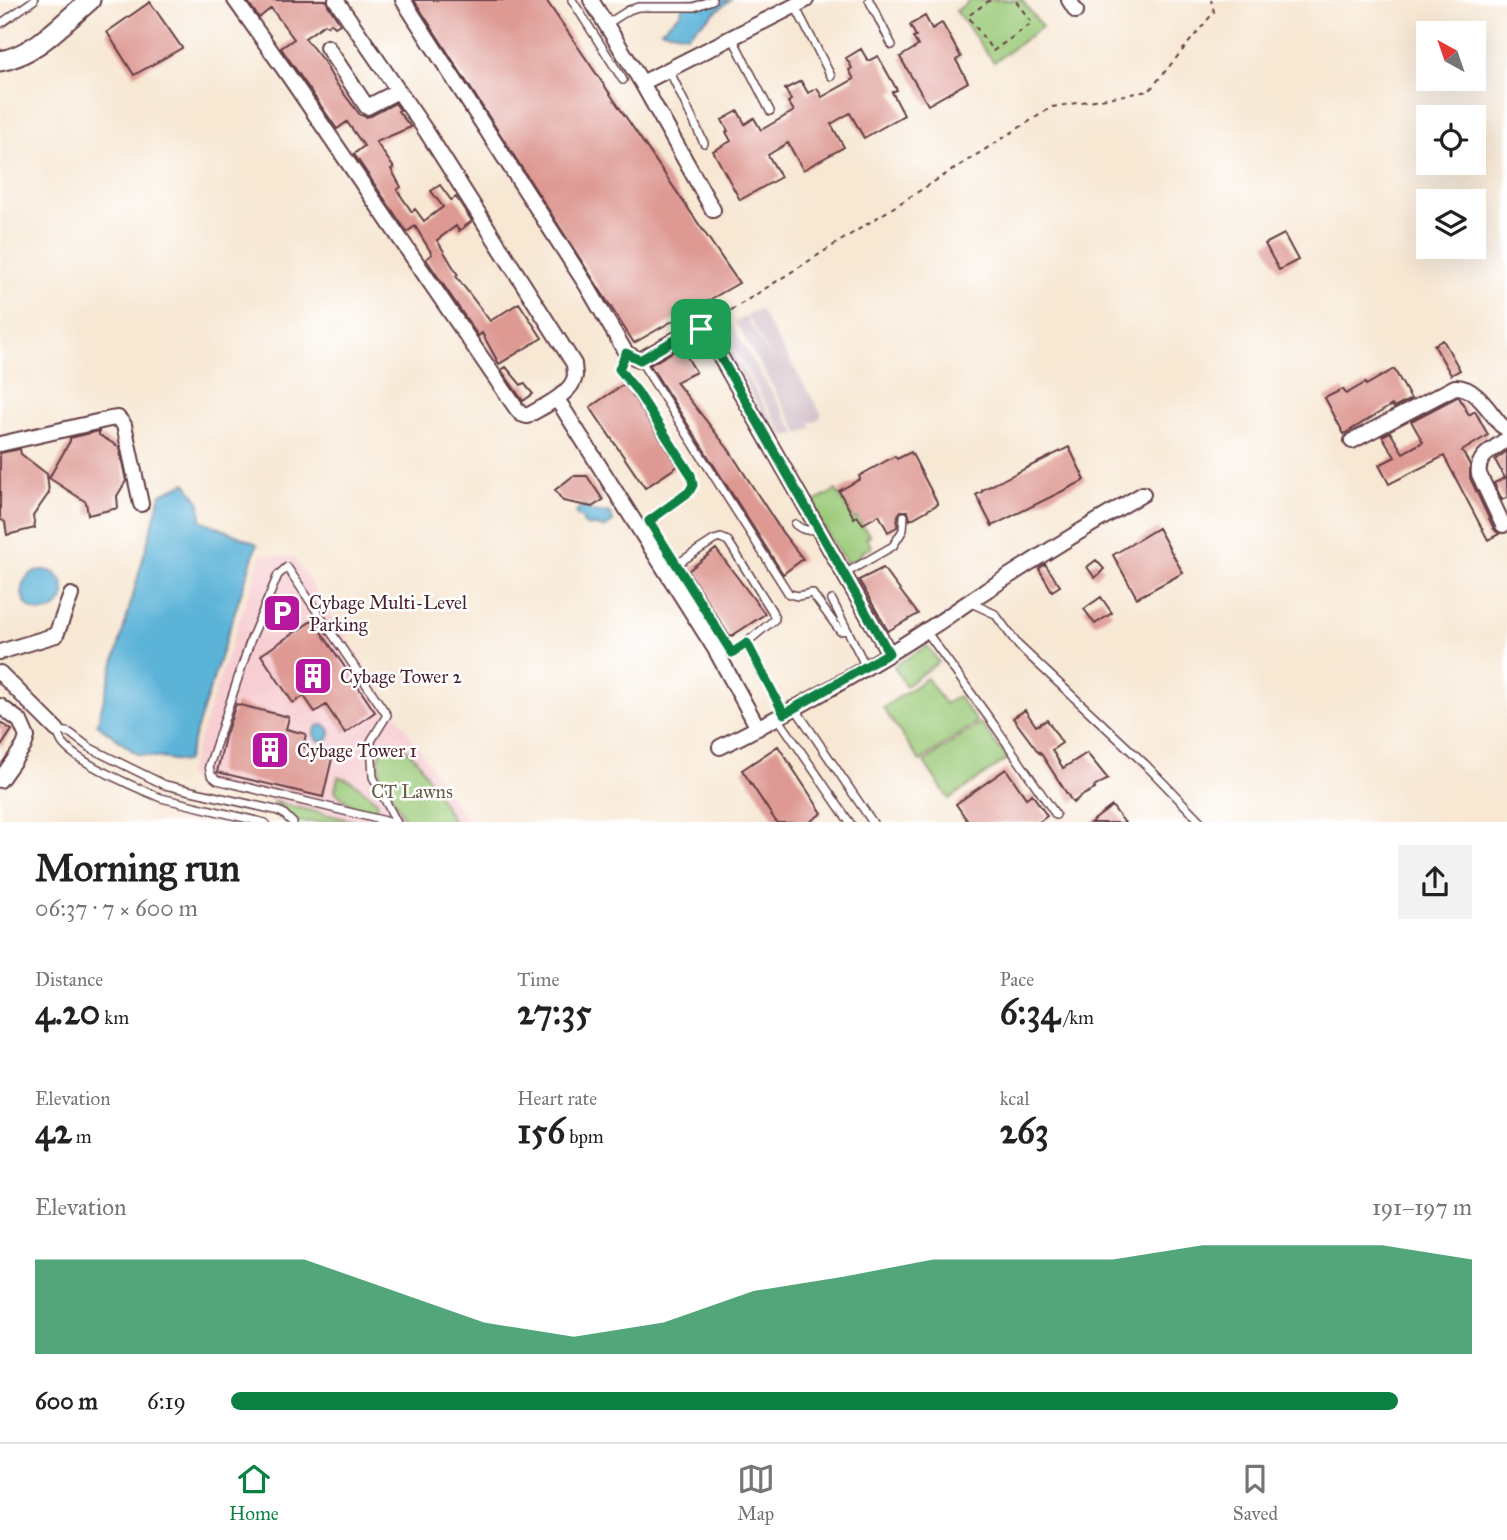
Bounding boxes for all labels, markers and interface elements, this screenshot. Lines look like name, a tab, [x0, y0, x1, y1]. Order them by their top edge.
north arrow	[1416, 21, 1486, 91]
map controls	[1416, 21, 1486, 259]
button: locate	[1416, 105, 1486, 175]
button: layers	[1416, 189, 1486, 259]
pin	[671, 299, 731, 359]
icon: arrive	[682, 310, 720, 348]
place label: Cybage Multi-Level Parking	[309, 591, 468, 637]
parking icon: Cybage Multi-Level Parking	[261, 592, 303, 634]
building icon: Cybage Tower 2	[292, 655, 334, 697]
place label: Cybage Tower 2	[340, 665, 462, 689]
building icon: Cybage Tower 1	[249, 729, 291, 771]
place label: Cybage Tower 1	[297, 739, 417, 763]
park label: CT Lawns	[371, 780, 453, 803]
text: Morning run	[35, 845, 240, 891]
button: share	[1398, 845, 1472, 919]
text: 06:37 · 7 × 600 m	[35, 894, 198, 922]
text: Distance	[35, 968, 103, 991]
text: Time	[517, 968, 559, 991]
text: Pace	[1000, 968, 1034, 991]
text: 4.20	[35, 991, 100, 1034]
text: 27:35	[517, 991, 591, 1034]
text: 6:34	[1000, 991, 1060, 1034]
text: km	[100, 1006, 129, 1029]
text: /km	[1060, 1006, 1094, 1029]
text: Elevation	[35, 1087, 110, 1110]
text: Heart rate	[517, 1087, 597, 1110]
text: kcal	[1000, 1087, 1030, 1110]
text: 42	[35, 1110, 72, 1153]
text: 156	[517, 1110, 565, 1153]
text: 263	[1000, 1110, 1049, 1153]
text: m	[72, 1125, 92, 1148]
text: bpm	[565, 1125, 604, 1148]
text: Elevation	[35, 1193, 126, 1221]
text: 191–197 m	[1372, 1193, 1472, 1221]
text: 600 m	[35, 1387, 98, 1415]
text: 6:19	[147, 1387, 186, 1415]
tab: Home	[229, 1460, 279, 1525]
tab: Map	[737, 1460, 775, 1525]
tab: Saved	[1233, 1460, 1278, 1525]

